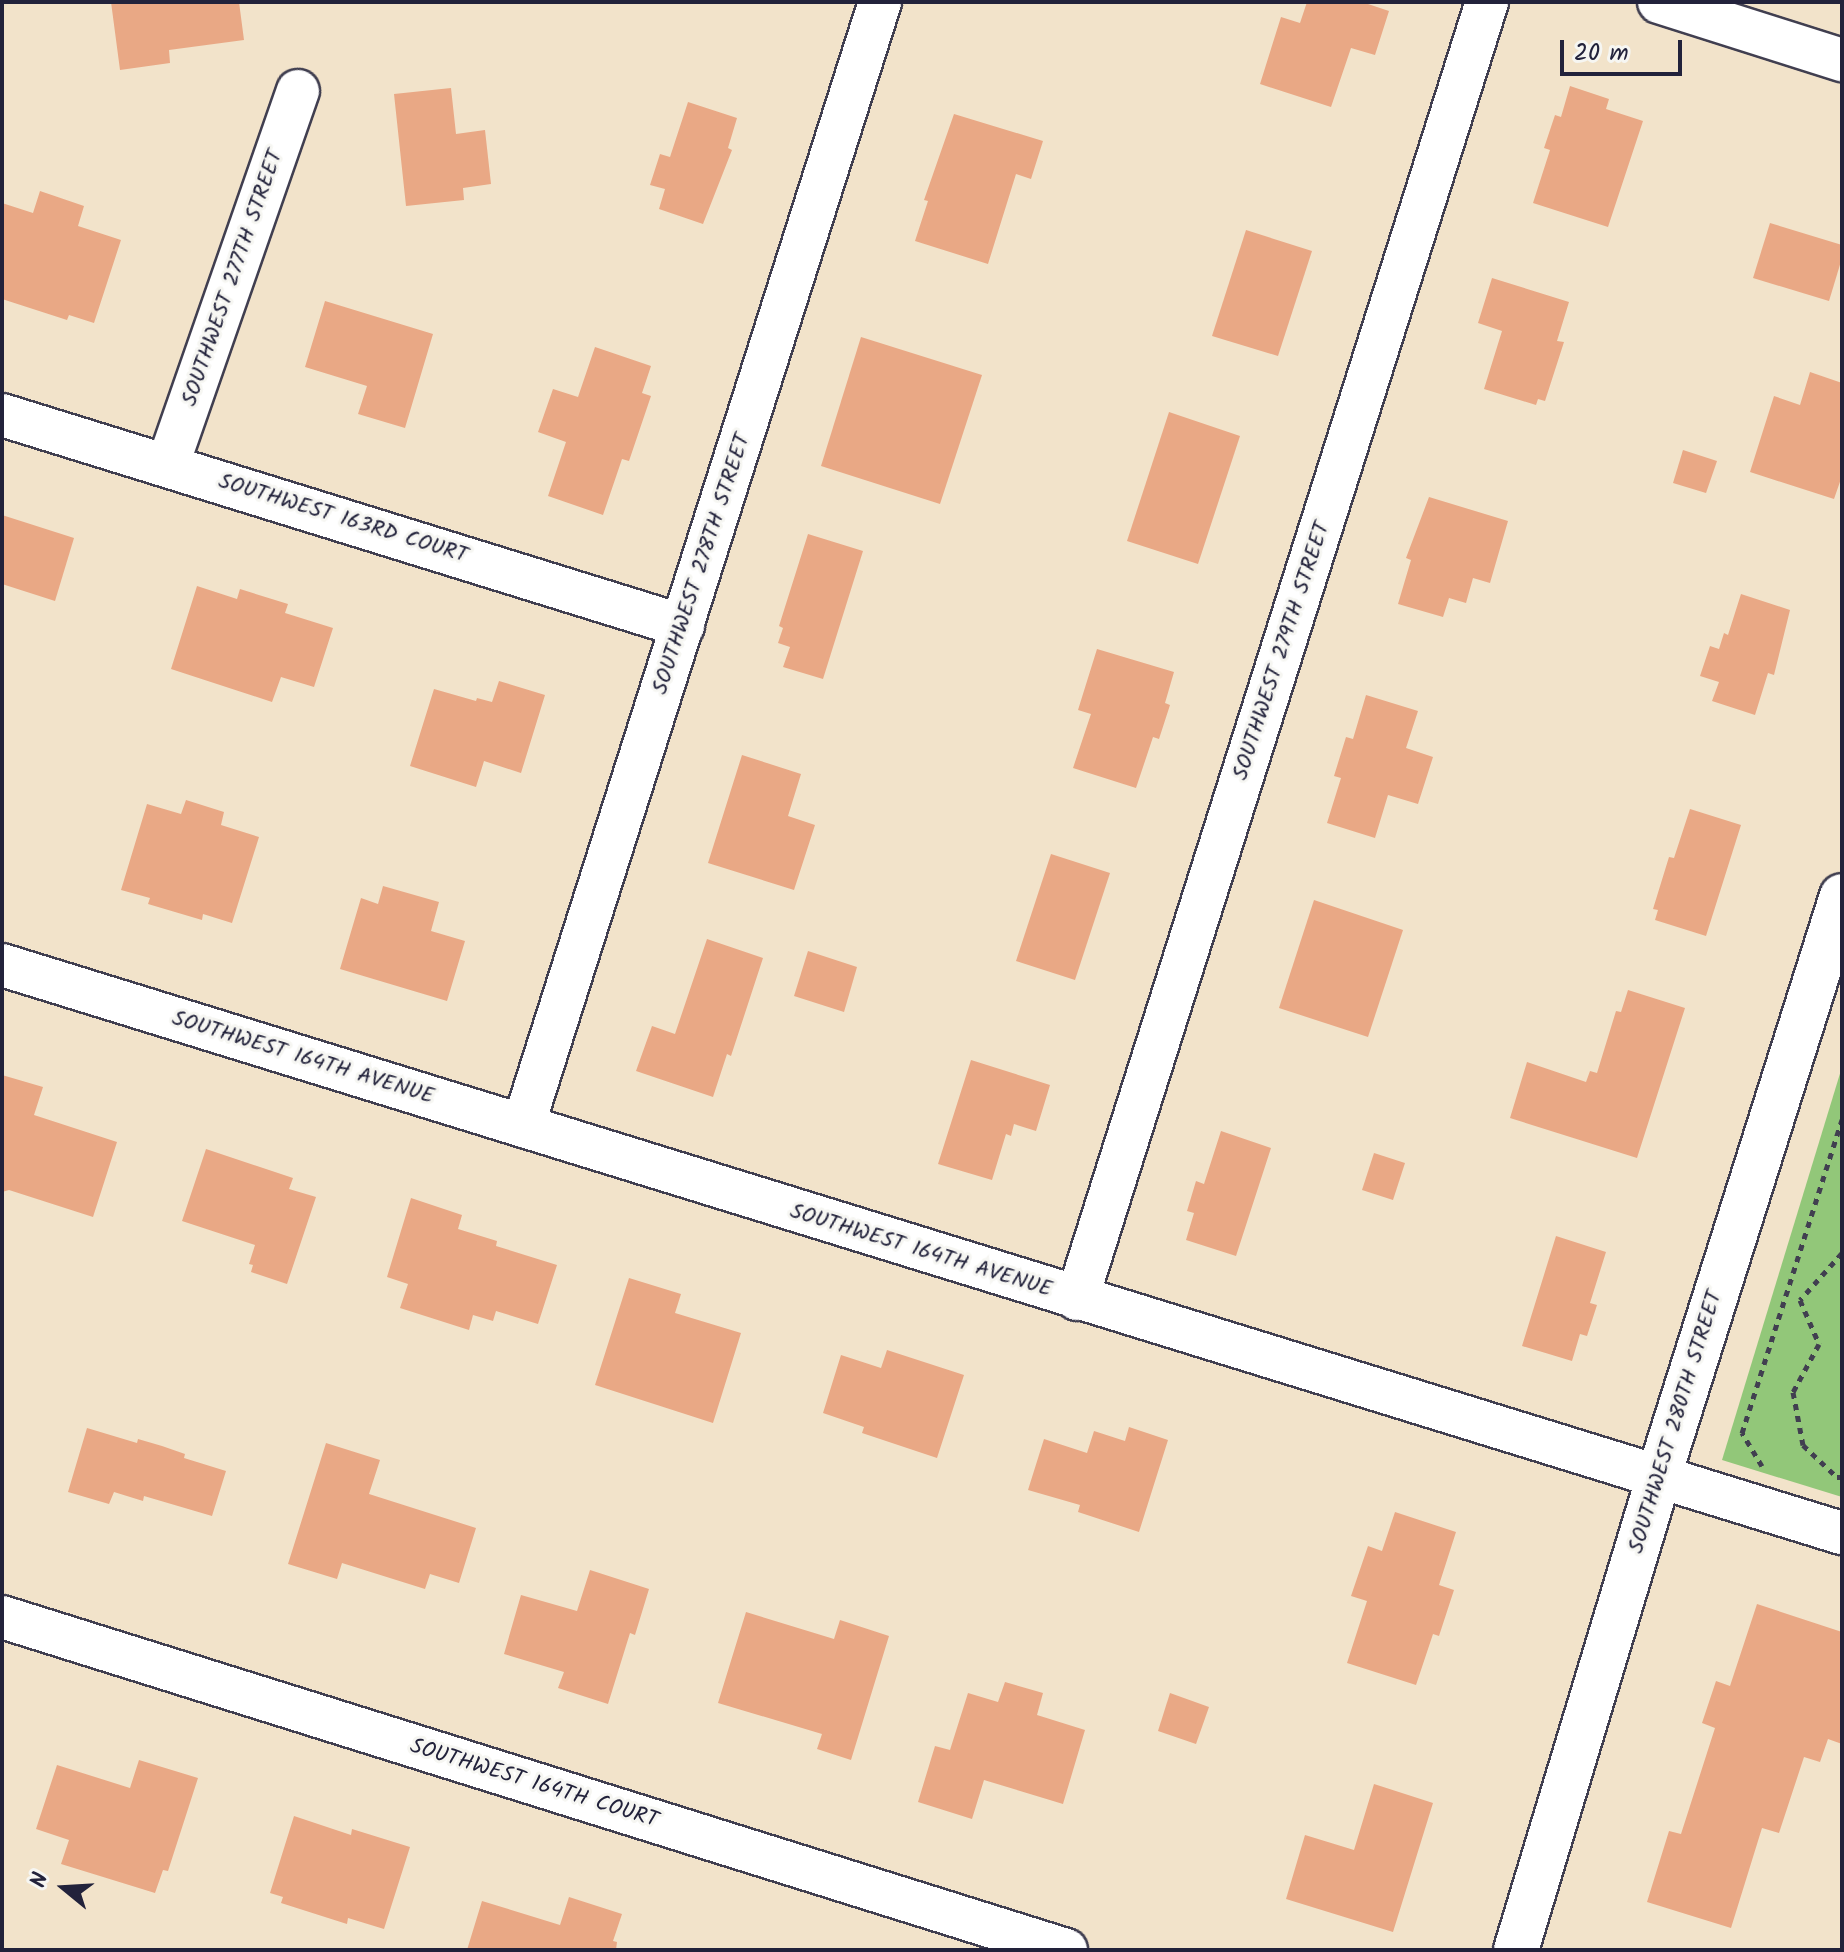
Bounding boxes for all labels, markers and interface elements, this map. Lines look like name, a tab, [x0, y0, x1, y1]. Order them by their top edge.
scale bar	[1564, 24, 1686, 74]
text: 20 m	[1574, 34, 1629, 73]
street label: SOUTHWEST 277TH STREET	[177, 146, 289, 410]
street label: SOUTHWEST 278TH STREET	[647, 430, 757, 698]
street label: SOUTHWEST 163RD COURT	[215, 468, 471, 570]
street label: SOUTHWEST 279TH STREET	[1228, 519, 1336, 783]
street label: SOUTHWEST 164TH AVENUE	[169, 1006, 437, 1110]
street label: SOUTHWEST 164TH AVENUE	[787, 1199, 1055, 1303]
street label: SOUTHWEST 280TH STREET	[1623, 1287, 1729, 1557]
street label: SOUTHWEST 164TH COURT	[407, 1734, 661, 1834]
north arrow	[24, 1848, 104, 1928]
text: N	[22, 1868, 59, 1892]

